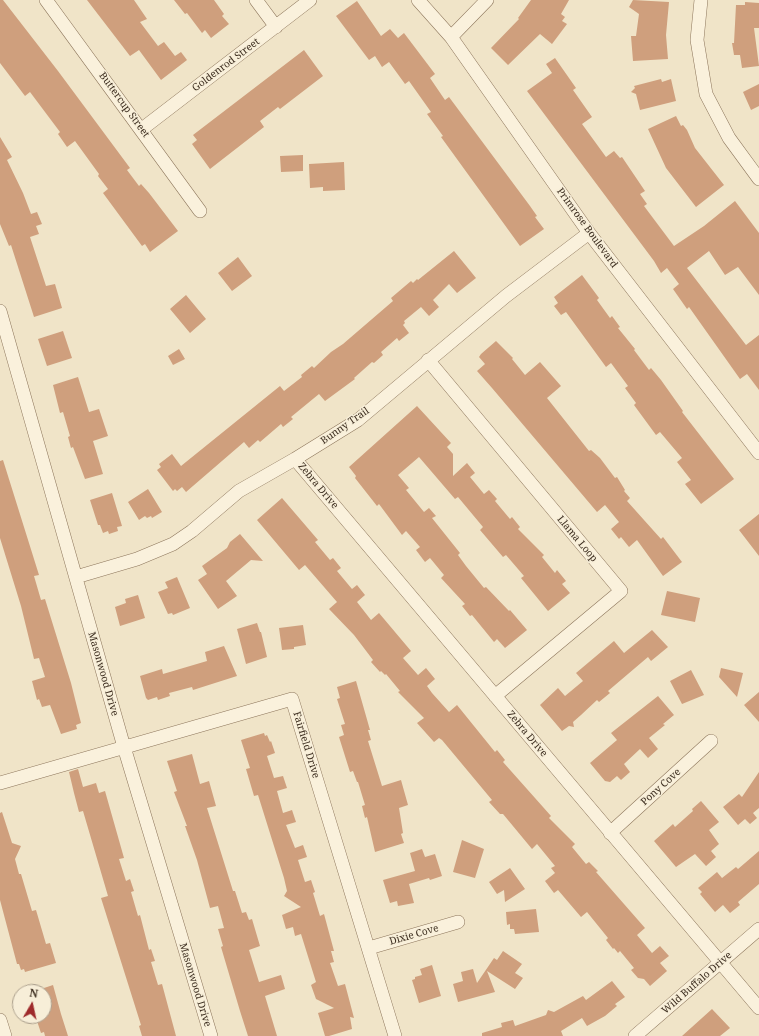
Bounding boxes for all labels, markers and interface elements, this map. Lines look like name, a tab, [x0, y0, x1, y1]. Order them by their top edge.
street label: Goldenrod Street	[190, 36, 262, 94]
street label: Buttercup Street	[96, 70, 152, 140]
street label: Primrose Boulevard	[554, 186, 620, 270]
street label: Bunny Trail	[318, 405, 372, 447]
street label: Zebra Drive	[295, 461, 341, 511]
street label: Llama Loop	[554, 513, 600, 565]
street label: Masonwood Drive	[85, 631, 121, 717]
street label: Zebra Drive	[504, 709, 550, 759]
street label: Fairfield Drive	[290, 710, 322, 780]
street label: Pony Cove	[639, 766, 683, 808]
street label: Dixie Cove	[388, 922, 440, 948]
street label: Masonwood Drive	[177, 942, 213, 1028]
street label: Wild Buffalo Drive	[660, 949, 734, 1017]
north arrow	[12, 984, 52, 1024]
text: N	[28, 985, 39, 1001]

